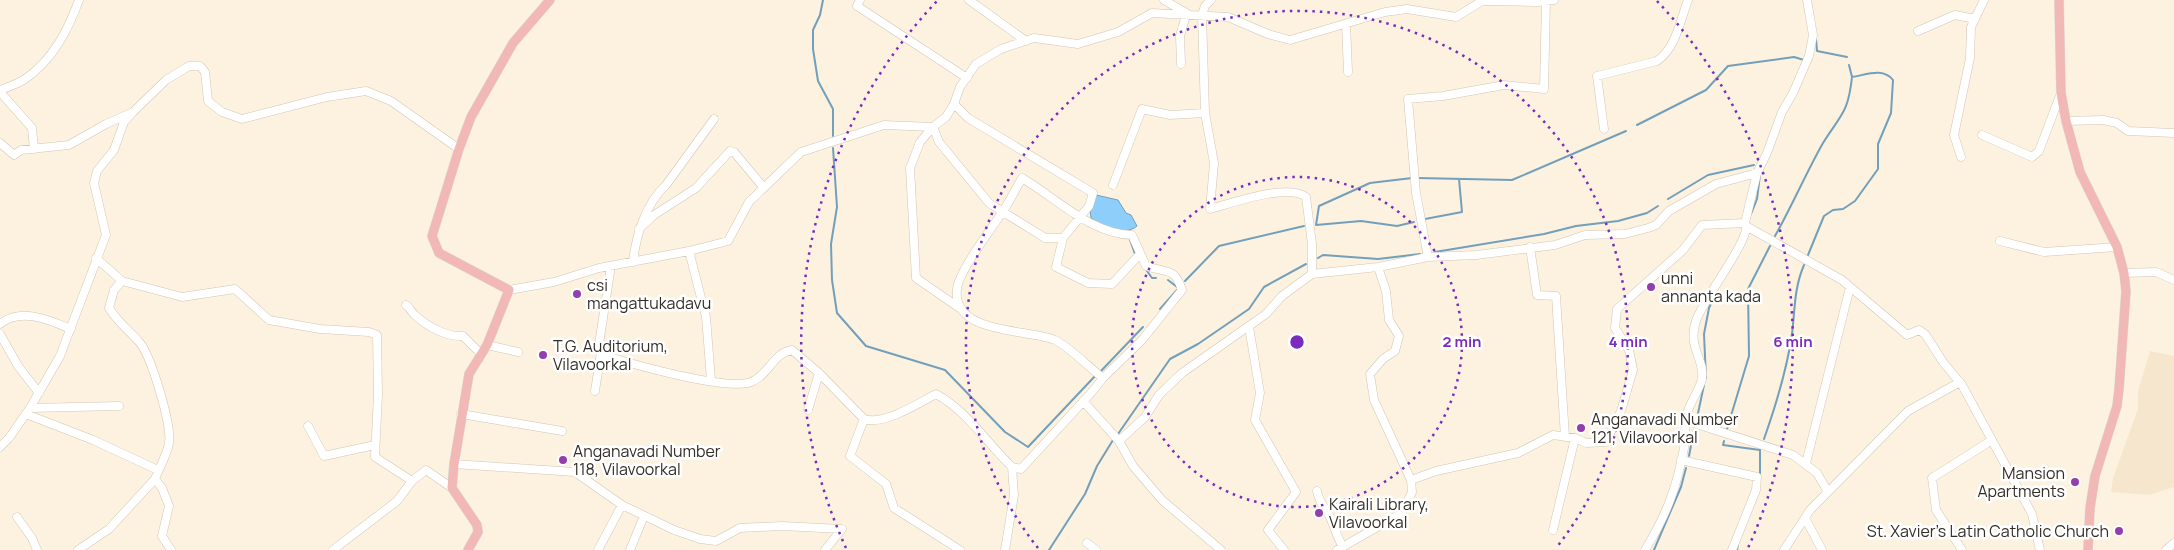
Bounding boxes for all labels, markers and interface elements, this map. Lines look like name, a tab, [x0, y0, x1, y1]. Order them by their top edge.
place label: unni annanta kada	[1661, 267, 1761, 307]
place label: csi mangattukadavu	[587, 274, 711, 314]
marker: unni annanta kada	[1645, 281, 1657, 293]
marker: csi mangattukadavu	[571, 288, 583, 300]
text: 2 min	[1442, 331, 1482, 352]
text: 4 min	[1608, 331, 1648, 352]
text: 6 min	[1773, 331, 1813, 352]
centre of rings	[1288, 333, 1306, 351]
place label: T.G. Auditorium, Vilavoorkal	[553, 335, 668, 375]
marker: T.G. Auditorium, Vilavoorkal	[537, 349, 549, 361]
place label: Anganavadi Number 121, Vilavoorkal	[1591, 408, 1739, 448]
marker: Anganavadi Number 121, Vilavoorkal	[1575, 422, 1587, 434]
place label: Anganavadi Number 118, Vilavoorkal	[573, 440, 721, 480]
marker: Anganavadi Number 118, Vilavoorkal	[557, 454, 569, 466]
place label: Mansion Apartments	[1977, 462, 2065, 502]
marker: Mansion Apartments	[2069, 476, 2081, 488]
place label: Kairali Library, Vilavoorkal	[1329, 493, 1429, 533]
marker: Kairali Library, Vilavoorkal	[1313, 507, 1325, 519]
place label: St. Xavier's Latin Catholic Church	[1867, 520, 2109, 542]
marker: St. Xavier's Latin Catholic Church	[2113, 525, 2125, 537]

